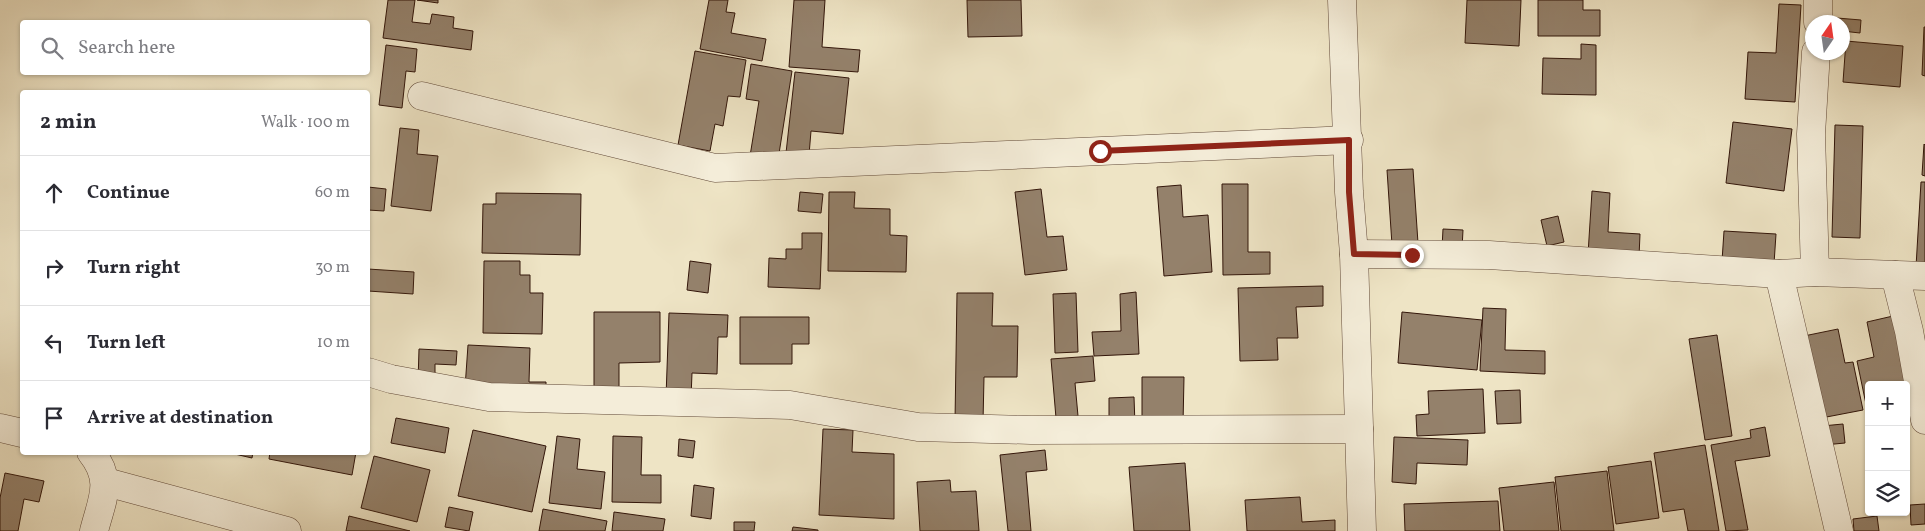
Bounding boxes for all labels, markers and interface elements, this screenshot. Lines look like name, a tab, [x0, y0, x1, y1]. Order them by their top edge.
north arrow	[1805, 15, 1850, 60]
search box	[20, 20, 370, 75]
icon: search	[38, 34, 66, 62]
text: Search here	[78, 35, 175, 61]
text: 2 min	[40, 108, 97, 137]
text: Walk · 100 m	[261, 112, 350, 134]
route start	[1089, 140, 1112, 163]
icon: ahead	[40, 179, 68, 207]
text: Continue	[87, 180, 170, 206]
text: 60 m	[315, 182, 350, 204]
route end	[1401, 244, 1424, 267]
icon: right	[40, 254, 68, 282]
text: Turn right	[87, 255, 180, 281]
text: 30 m	[315, 257, 350, 279]
icon: left	[40, 329, 68, 357]
text: Turn left	[87, 330, 166, 356]
text: 10 m	[317, 332, 350, 354]
map controls	[1865, 381, 1910, 516]
button: +	[1865, 381, 1910, 426]
icon: arrive	[40, 404, 68, 432]
text: Arrive at destination	[87, 405, 273, 431]
button: −	[1865, 426, 1910, 471]
button: layers	[1865, 471, 1910, 516]

